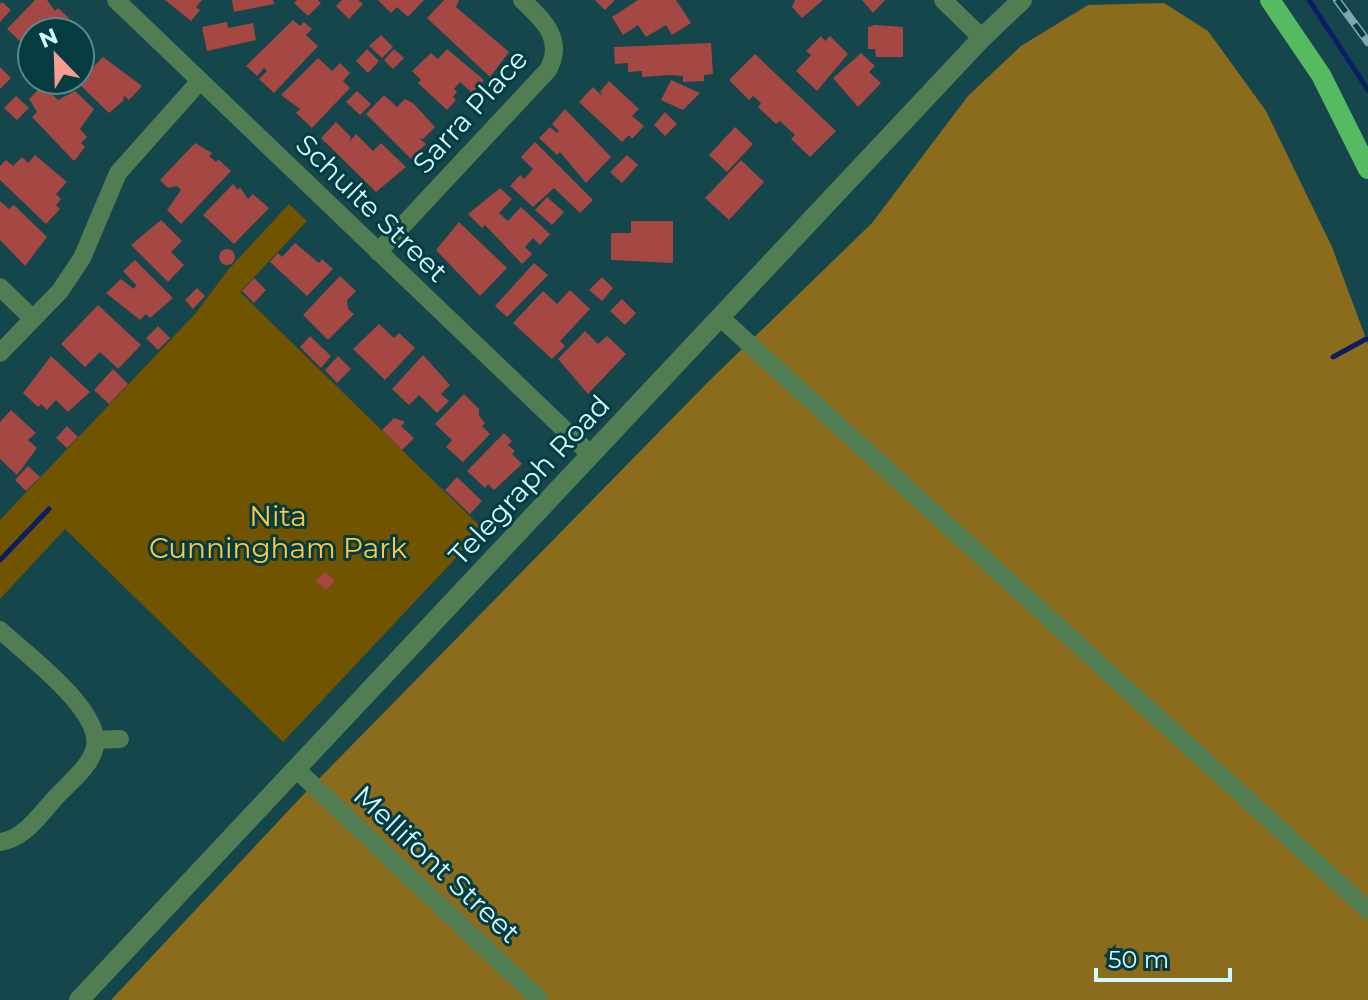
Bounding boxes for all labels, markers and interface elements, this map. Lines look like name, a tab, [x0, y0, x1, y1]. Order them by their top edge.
north arrow	[16, 16, 96, 96]
text: N	[35, 22, 62, 54]
street label: Sarra Place	[405, 42, 535, 180]
street label: Schulte Street	[289, 127, 455, 289]
street label: Telegraph Road	[441, 388, 617, 572]
park label: Nita Cunningham Park	[149, 499, 407, 565]
street label: Mellifont Street	[347, 778, 527, 950]
scale bar	[1096, 932, 1230, 982]
text: 50 m	[1108, 945, 1169, 974]

